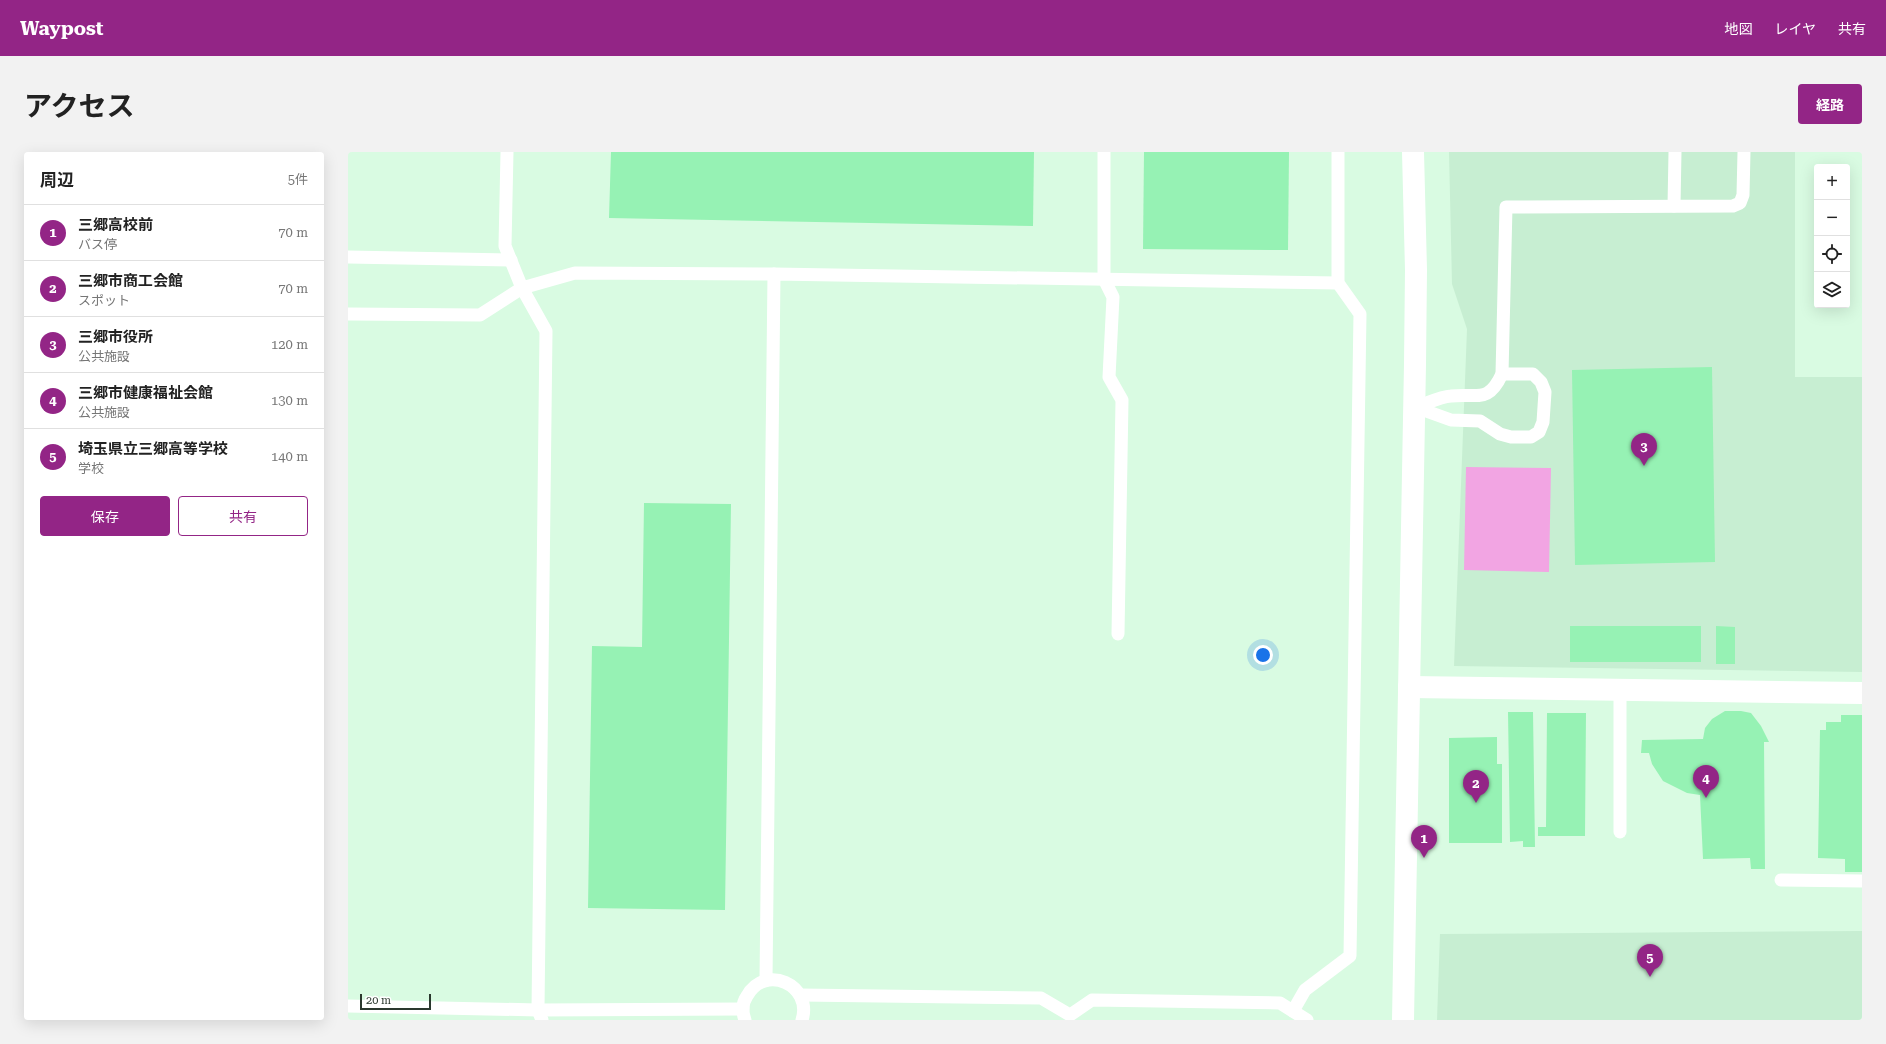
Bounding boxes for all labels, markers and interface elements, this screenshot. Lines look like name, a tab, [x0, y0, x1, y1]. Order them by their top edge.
text: Waypost	[20, 17, 103, 40]
text: 地図	[1724, 21, 1752, 37]
text: レイヤ	[1774, 21, 1816, 37]
text: 共有	[1838, 21, 1866, 37]
button: 経路	[1798, 84, 1862, 124]
text: アクセス	[24, 90, 135, 123]
map controls	[1814, 164, 1850, 308]
button: +	[1814, 164, 1850, 200]
text: 周辺	[40, 170, 74, 190]
text: 5件	[288, 172, 308, 187]
button: −	[1814, 200, 1850, 236]
text: 三郷高校前	[78, 216, 153, 234]
text: 1	[49, 225, 57, 240]
text: 70 m	[278, 225, 308, 240]
button: locate	[1814, 236, 1850, 272]
text: バス停	[78, 237, 117, 252]
text: 三郷市商工会館	[78, 272, 183, 290]
button: layers	[1814, 272, 1850, 308]
text: 2	[49, 281, 57, 296]
text: 70 m	[278, 281, 308, 296]
text: スポット	[78, 293, 130, 308]
text: 三郷市役所	[78, 328, 153, 346]
text: 3	[49, 337, 57, 352]
text: 120 m	[271, 337, 308, 352]
text: 公共施設	[78, 349, 130, 364]
text: 三郷市健康福祉会館	[78, 384, 213, 402]
text: 4	[49, 393, 57, 408]
text: 130 m	[271, 393, 308, 408]
text: 公共施設	[78, 405, 130, 420]
pin: 3	[1631, 433, 1657, 466]
text: 埼玉県立三郷高等学校	[78, 440, 228, 458]
text: 5	[49, 449, 57, 464]
text: 140 m	[271, 449, 308, 464]
text: 学校	[78, 461, 104, 476]
button: 保存	[40, 496, 170, 536]
button: 共有	[178, 496, 308, 536]
your location	[1253, 645, 1273, 665]
pin: 4	[1693, 765, 1719, 798]
pin: 2	[1463, 770, 1489, 803]
pin: 1	[1411, 825, 1437, 858]
pin: 5	[1637, 944, 1663, 977]
scale bar	[360, 992, 431, 1011]
text: 20 m	[366, 994, 391, 1007]

